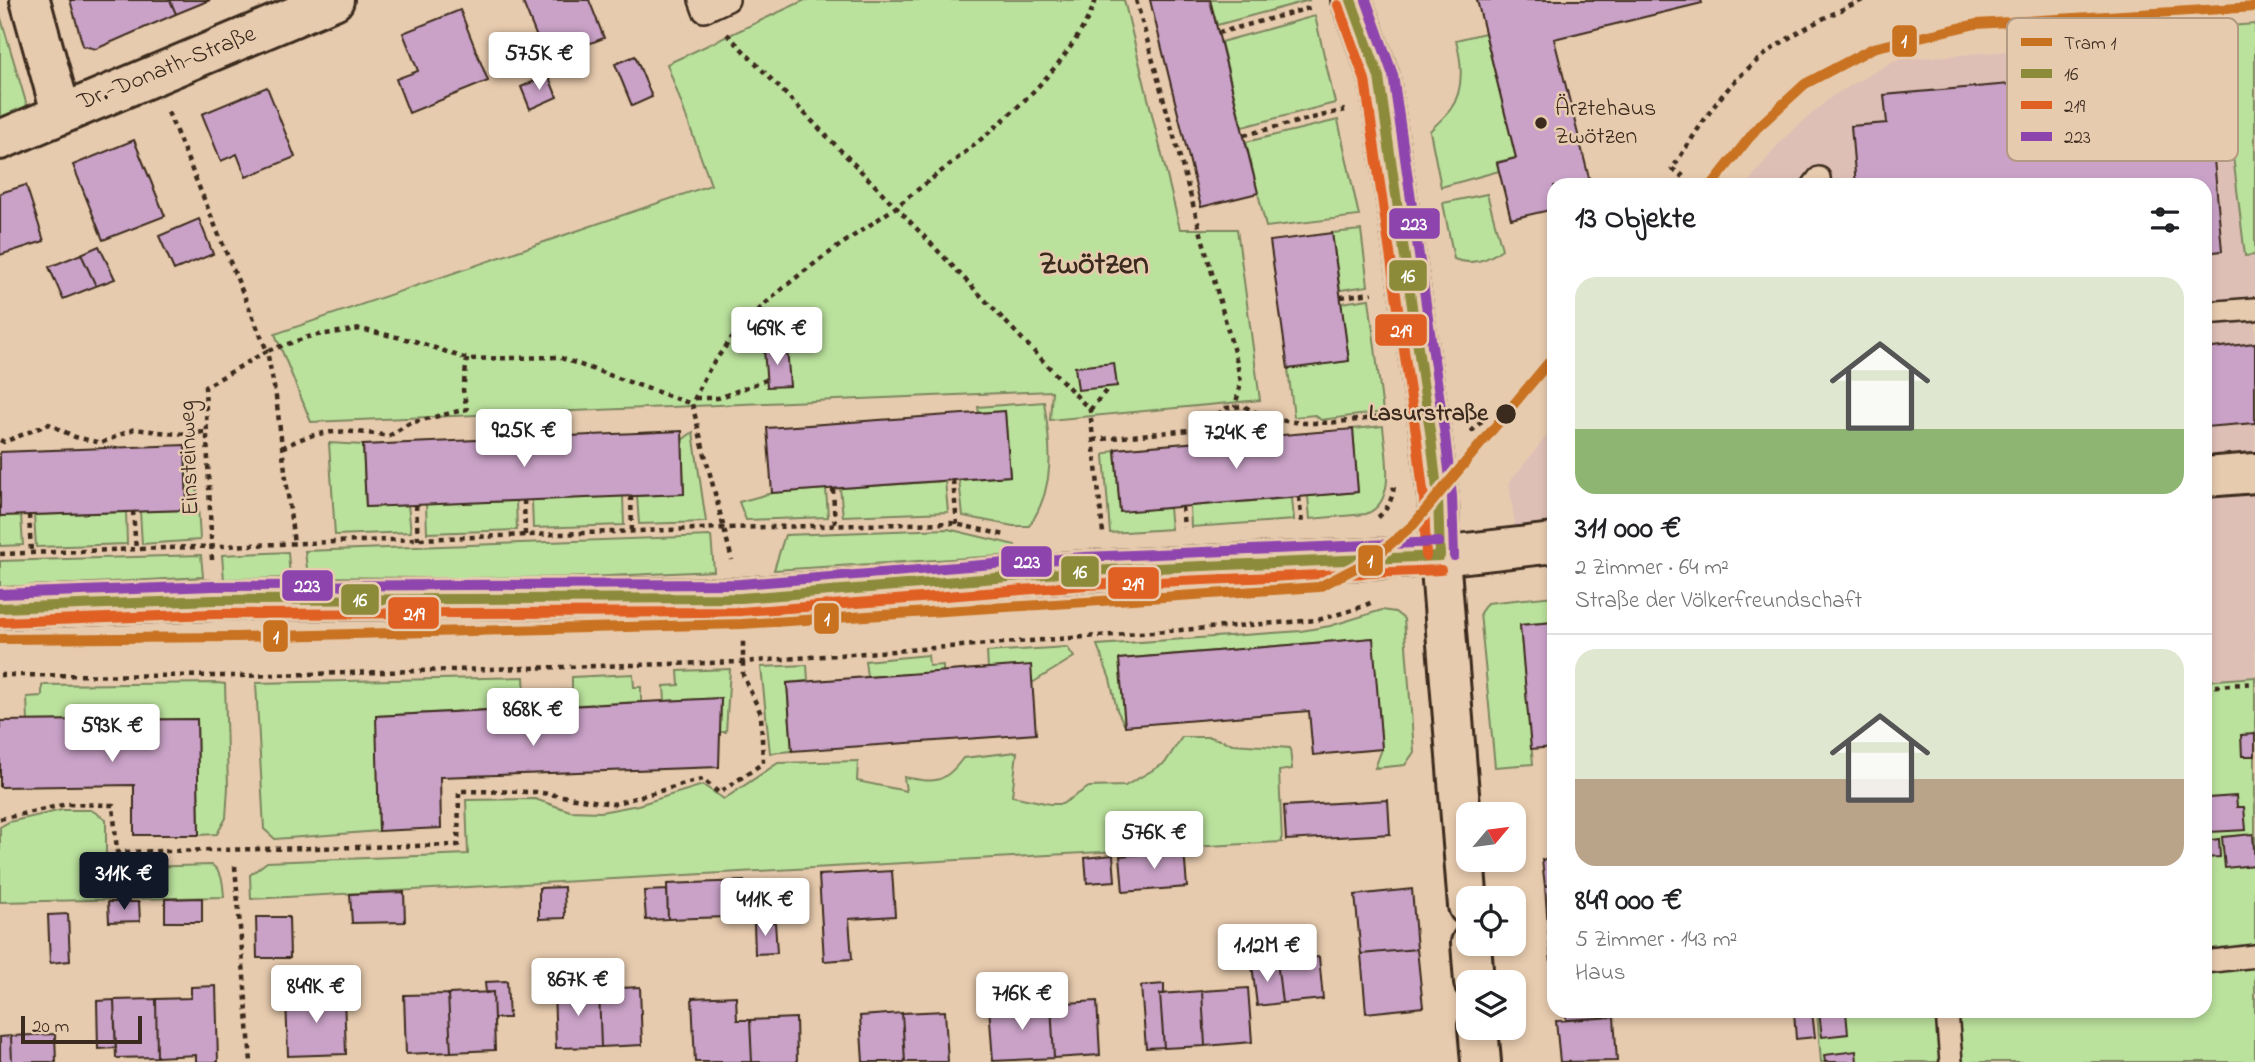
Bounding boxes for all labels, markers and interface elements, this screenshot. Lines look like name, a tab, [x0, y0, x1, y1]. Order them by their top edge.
street label: Dr.-Donath-Straße	[72, 17, 262, 121]
legend	[2007, 18, 2238, 161]
line badge: 1	[1891, 24, 1918, 58]
text: 1	[1901, 29, 1907, 56]
text: Tram 1	[2064, 31, 2117, 58]
pin: 575K €	[482, 32, 596, 92]
text: 575K €	[505, 38, 573, 71]
text: 16	[2064, 62, 2078, 89]
place label: Ärztehaus Zwötzen	[1555, 92, 1656, 155]
text: 219	[2064, 94, 2085, 121]
marker: Ärztehaus Zwötzen	[1533, 115, 1549, 131]
text: 223	[2064, 125, 2091, 152]
text: 13 Objekte	[1575, 198, 1695, 242]
icon: filters	[2146, 201, 2184, 239]
line badge: 223	[1388, 207, 1441, 240]
text: 223	[1400, 212, 1428, 239]
district label: Zwötzen	[1039, 242, 1149, 289]
line badge: 16	[1388, 259, 1428, 292]
text: 16	[1401, 264, 1416, 291]
pin: 469K €	[720, 308, 834, 367]
text: 469K €	[747, 313, 807, 346]
line badge: 219	[1374, 313, 1428, 347]
text: 219	[1389, 319, 1412, 346]
icon: home	[1817, 323, 1943, 449]
place label: Lasurstraße	[1369, 397, 1489, 432]
street label: Einsteinweg	[171, 400, 209, 516]
marker: Lasurstraße	[1494, 402, 1518, 426]
pin: 925K €	[467, 410, 581, 469]
pin: 724K €	[1179, 412, 1293, 471]
text: 925K €	[492, 415, 556, 448]
text: 724K €	[1204, 417, 1268, 450]
text: 311 000 €	[1575, 508, 1681, 552]
line badge: 1	[1357, 544, 1384, 577]
line badge: 223	[1000, 545, 1053, 578]
text: 1	[1367, 549, 1373, 576]
text: 223	[1013, 550, 1041, 577]
text: 2 Zimmer · 64 m²	[1575, 552, 1729, 585]
line badge: 16	[1060, 555, 1100, 588]
text: 16	[1073, 560, 1088, 587]
line badge: 219	[1107, 566, 1160, 600]
line badge: 223	[281, 569, 334, 602]
text: 219	[1121, 572, 1144, 599]
text: 223	[293, 574, 321, 601]
line badge: 16	[340, 583, 380, 616]
text: Straße der Völkerfreundschaft	[1575, 585, 1862, 618]
text: 16	[353, 588, 368, 615]
line badge: 219	[387, 596, 440, 630]
text: 219	[402, 602, 425, 629]
line badge: 1	[813, 602, 840, 635]
text: 1	[824, 607, 830, 634]
line badge: 1	[262, 619, 289, 653]
text: 1	[273, 625, 279, 652]
pin: 868K €	[476, 688, 590, 748]
text: 868K €	[503, 694, 563, 727]
icon: home	[1817, 695, 1943, 821]
pin: 593K €	[55, 704, 169, 764]
text: 593K €	[81, 710, 143, 743]
north arrow	[1456, 802, 1526, 872]
map controls	[1456, 802, 1526, 1040]
pin: 576K €	[1097, 812, 1211, 871]
text: 576K €	[1121, 817, 1187, 850]
pin: 311K €	[67, 852, 181, 912]
text: 311K €	[95, 858, 153, 891]
pin: 411K €	[708, 878, 822, 938]
text: 849 000 €	[1575, 880, 1682, 924]
text: 411K €	[736, 884, 794, 917]
button: locate	[1456, 886, 1526, 956]
text: 5 Zimmer · 143 m²	[1575, 924, 1737, 957]
pin: 1.12M €	[1202, 925, 1332, 984]
text: 1.12M €	[1234, 930, 1300, 963]
text: Haus	[1575, 957, 1626, 990]
pin: 867K €	[521, 958, 635, 1018]
text: 867K €	[547, 964, 609, 997]
pin: 849K €	[259, 965, 373, 1025]
button: layers	[1456, 970, 1526, 1040]
text: 849K €	[287, 971, 345, 1004]
pin: 716K €	[965, 972, 1079, 1032]
text: 716K €	[992, 978, 1052, 1011]
scale bar	[21, 1013, 142, 1045]
text: 20 m	[32, 1014, 69, 1041]

